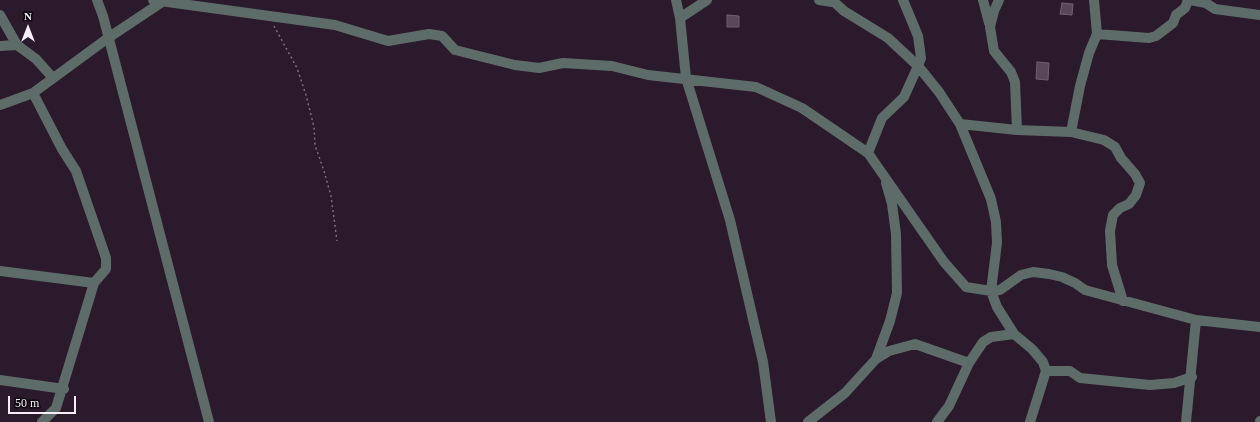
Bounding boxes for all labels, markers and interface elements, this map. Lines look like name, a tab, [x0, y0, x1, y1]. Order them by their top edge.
north arrow	[8, 8, 48, 48]
text: N	[24, 10, 32, 22]
scale bar	[10, 388, 78, 414]
text: 50 m	[15, 396, 39, 410]

